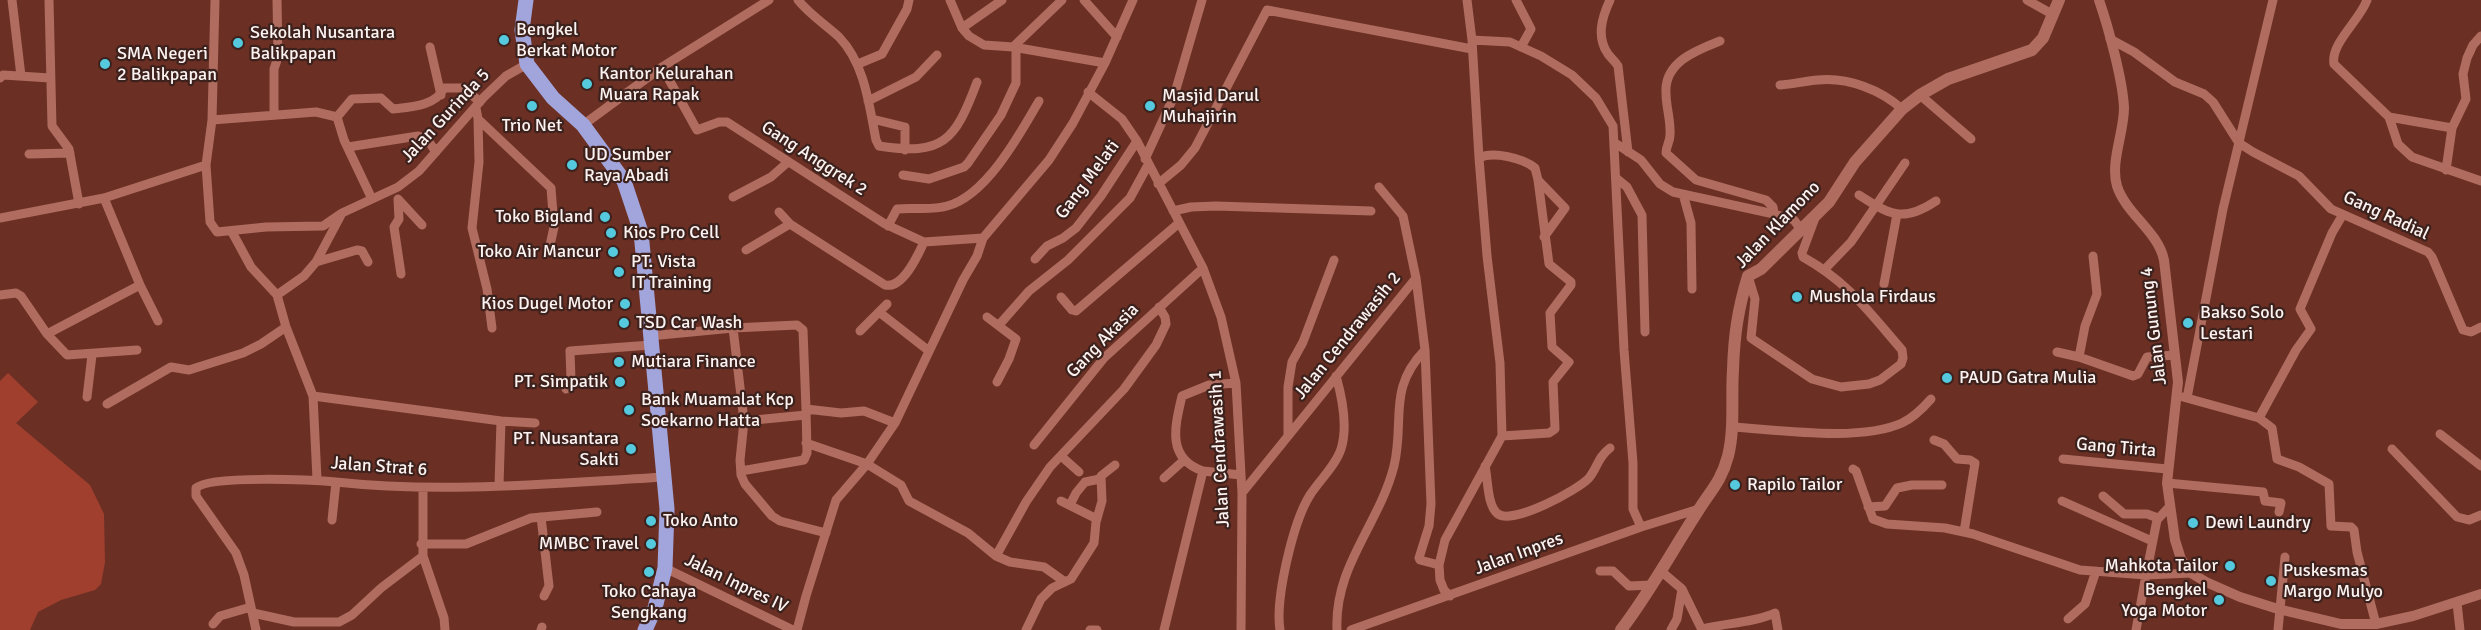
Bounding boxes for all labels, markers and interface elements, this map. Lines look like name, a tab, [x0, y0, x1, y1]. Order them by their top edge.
place label: Bengkel Berkat Motor	[516, 19, 617, 62]
place label: Sekolah Nusantara Balikpapan	[250, 22, 395, 64]
marker: Bengkel Berkat Motor	[497, 33, 511, 47]
marker: Sekolah Nusantara Balikpapan	[231, 36, 245, 50]
place label: SMA Negeri 2 Balikpapan	[117, 43, 217, 86]
marker: SMA Negeri 2 Balikpapan	[98, 57, 112, 71]
place label: Kantor Kelurahan Muara Rapak	[599, 63, 733, 106]
street label: Jalan Gurinda 5	[397, 65, 495, 167]
marker: Kantor Kelurahan Muara Rapak	[580, 77, 594, 91]
place label: Masjid Darul Muhajirin	[1162, 85, 1259, 128]
marker: Trio Net	[525, 99, 539, 113]
marker: Masjid Darul Muhajirin	[1143, 99, 1157, 113]
place label: Trio Net	[502, 115, 562, 137]
street label: Gang Anggrek 2	[757, 117, 871, 201]
street label: Gang Melati	[1051, 136, 1125, 224]
place label: UD Sumber Raya Abadi	[584, 144, 671, 186]
marker: UD Sumber Raya Abadi	[565, 158, 579, 172]
street label: Jalan Klamono	[1731, 177, 1825, 273]
street label: Gang Radial	[2340, 187, 2432, 245]
place label: Toko Bigland	[495, 206, 593, 228]
marker: Toko Bigland	[598, 210, 612, 224]
place label: Kios Pro Cell	[623, 222, 719, 244]
marker: Kios Pro Cell	[604, 226, 618, 240]
place label: Toko Air Mancur	[477, 241, 601, 263]
marker: Toko Air Mancur	[606, 245, 620, 259]
place label: PT. Vista IT Training	[631, 251, 712, 294]
marker: PT. Vista IT Training	[612, 265, 626, 279]
street label: Jalan Gunung 4	[2136, 266, 2172, 386]
street label: Jalan Cendrawasih 2	[1290, 268, 1406, 404]
place label: Mushola Firdaus	[1809, 286, 1936, 308]
marker: Mushola Firdaus	[1790, 290, 1804, 304]
place label: Kios Dugel Motor	[481, 293, 613, 315]
marker: Kios Dugel Motor	[618, 297, 632, 311]
street label: Gang Akasia	[1062, 299, 1144, 383]
place label: Bakso Solo Lestari	[2200, 302, 2284, 344]
place label: TSD Car Wash	[636, 312, 742, 334]
marker: TSD Car Wash	[617, 316, 631, 330]
marker: Bakso Solo Lestari	[2181, 316, 2195, 330]
place label: Mutiara Finance	[631, 351, 756, 373]
marker: Mutiara Finance	[612, 355, 626, 369]
place label: PAUD Gatra Mulia	[1959, 367, 2096, 389]
street label: Jalan Cendrawasih 1	[1205, 370, 1235, 528]
place label: PT. Simpatik	[514, 371, 608, 393]
marker: PAUD Gatra Mulia	[1940, 371, 1954, 385]
marker: PT. Simpatik	[613, 375, 627, 389]
place label: Bank Muamalat Kcp Soekarno Hatta	[641, 389, 794, 432]
marker: Bank Muamalat Kcp Soekarno Hatta	[622, 403, 636, 417]
place label: PT. Nusantara Sakti	[513, 428, 619, 470]
street label: Gang Tirta	[2075, 434, 2157, 462]
marker: PT. Nusantara Sakti	[624, 442, 638, 456]
street label: Jalan Strat 6	[330, 453, 428, 481]
place label: Rapilo Tailor	[1747, 474, 1842, 496]
marker: Rapilo Tailor	[1728, 478, 1742, 492]
place label: Toko Anto	[663, 510, 738, 532]
place label: Dewi Laundry	[2205, 512, 2311, 534]
marker: Toko Anto	[644, 514, 658, 528]
marker: Dewi Laundry	[2186, 516, 2200, 530]
street label: Jalan Inpres	[1472, 528, 1566, 580]
place label: MMBC Travel	[539, 533, 639, 555]
marker: MMBC Travel	[644, 537, 658, 551]
street label: Jalan Inpres IV	[681, 550, 791, 618]
place label: Mahkota Tailor	[2105, 555, 2218, 577]
marker: Mahkota Tailor	[2223, 559, 2237, 573]
place label: Puskesmas Margo Mulyo	[2283, 560, 2383, 602]
marker: Toko Cahaya Sengkang	[642, 565, 656, 579]
marker: Puskesmas Margo Mulyo	[2264, 574, 2278, 588]
place label: Bengkel Yoga Motor	[2121, 579, 2207, 622]
place label: Toko Cahaya Sengkang	[602, 581, 696, 624]
marker: Bengkel Yoga Motor	[2212, 593, 2226, 607]

